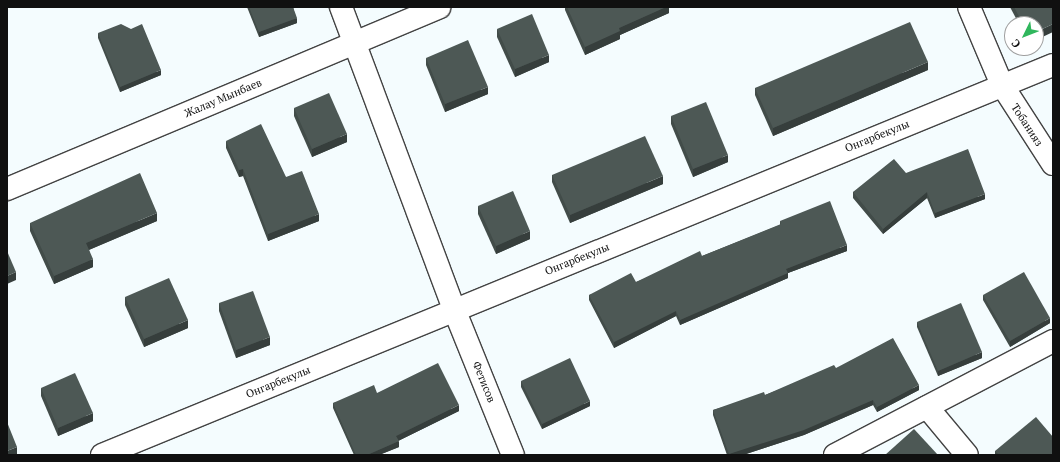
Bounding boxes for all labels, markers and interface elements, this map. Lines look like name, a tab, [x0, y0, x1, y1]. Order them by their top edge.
north arrow	[1004, 16, 1044, 56]
text: С	[1008, 36, 1024, 51]
street label: Жалау Мынбаев	[182, 76, 264, 120]
street label: Тобанияз	[1008, 101, 1046, 149]
street label: Онгарбекулы	[843, 117, 911, 155]
street label: Онгарбекулы	[543, 240, 611, 278]
street label: Фетисов	[470, 360, 498, 404]
street label: Онгарбекулы	[244, 363, 312, 401]

